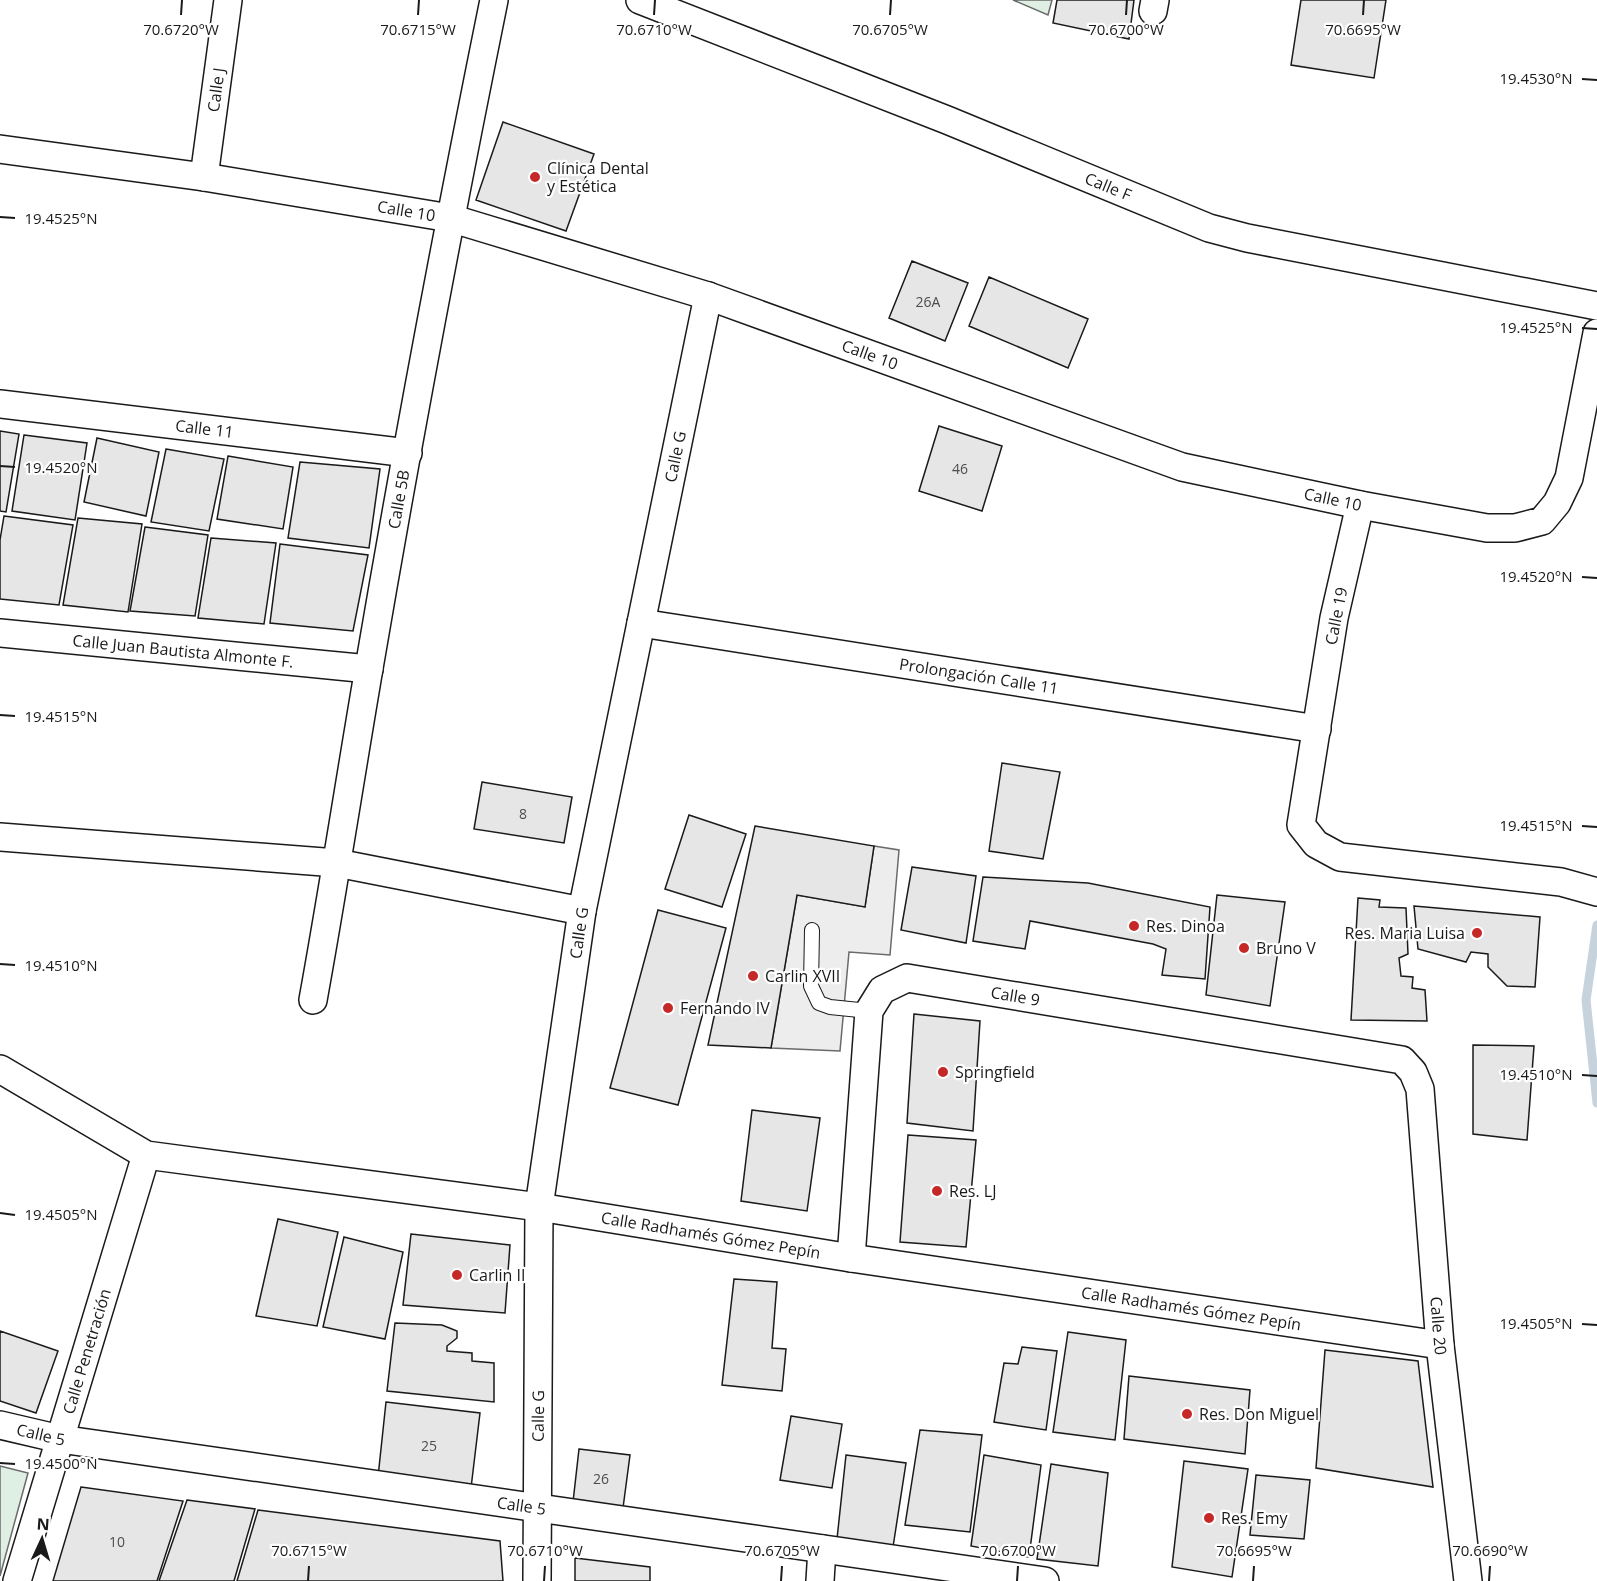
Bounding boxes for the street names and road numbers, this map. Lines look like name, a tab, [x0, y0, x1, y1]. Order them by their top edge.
street label: Calle J	[202, 66, 230, 113]
street label: Calle F	[1082, 167, 1135, 206]
street label: Calle 10	[376, 195, 437, 226]
street label: Calle 10	[839, 334, 901, 375]
street label: Calle 11	[174, 414, 235, 443]
street label: Calle G	[659, 429, 691, 484]
street label: Calle 5B	[382, 468, 415, 531]
street label: Calle 10	[1302, 482, 1364, 516]
street label: Calle 19	[1320, 585, 1352, 647]
street label: Calle Juan Bautista Almonte F.	[72, 629, 295, 673]
street label: Prolongación Calle 11	[898, 653, 1060, 699]
street label: Calle G	[564, 906, 593, 960]
street label: Calle 9	[989, 981, 1042, 1011]
street label: Calle Radhamés Gómez Pepín	[600, 1206, 822, 1264]
street label: Calle Radhamés Gómez Pepín	[1080, 1281, 1303, 1335]
street label: Calle Penetración	[57, 1286, 116, 1417]
street label: Calle 20	[1425, 1296, 1452, 1356]
street label: Calle G	[527, 1390, 549, 1442]
street label: Calle 5	[14, 1418, 67, 1451]
street label: Calle 5	[496, 1491, 548, 1520]

